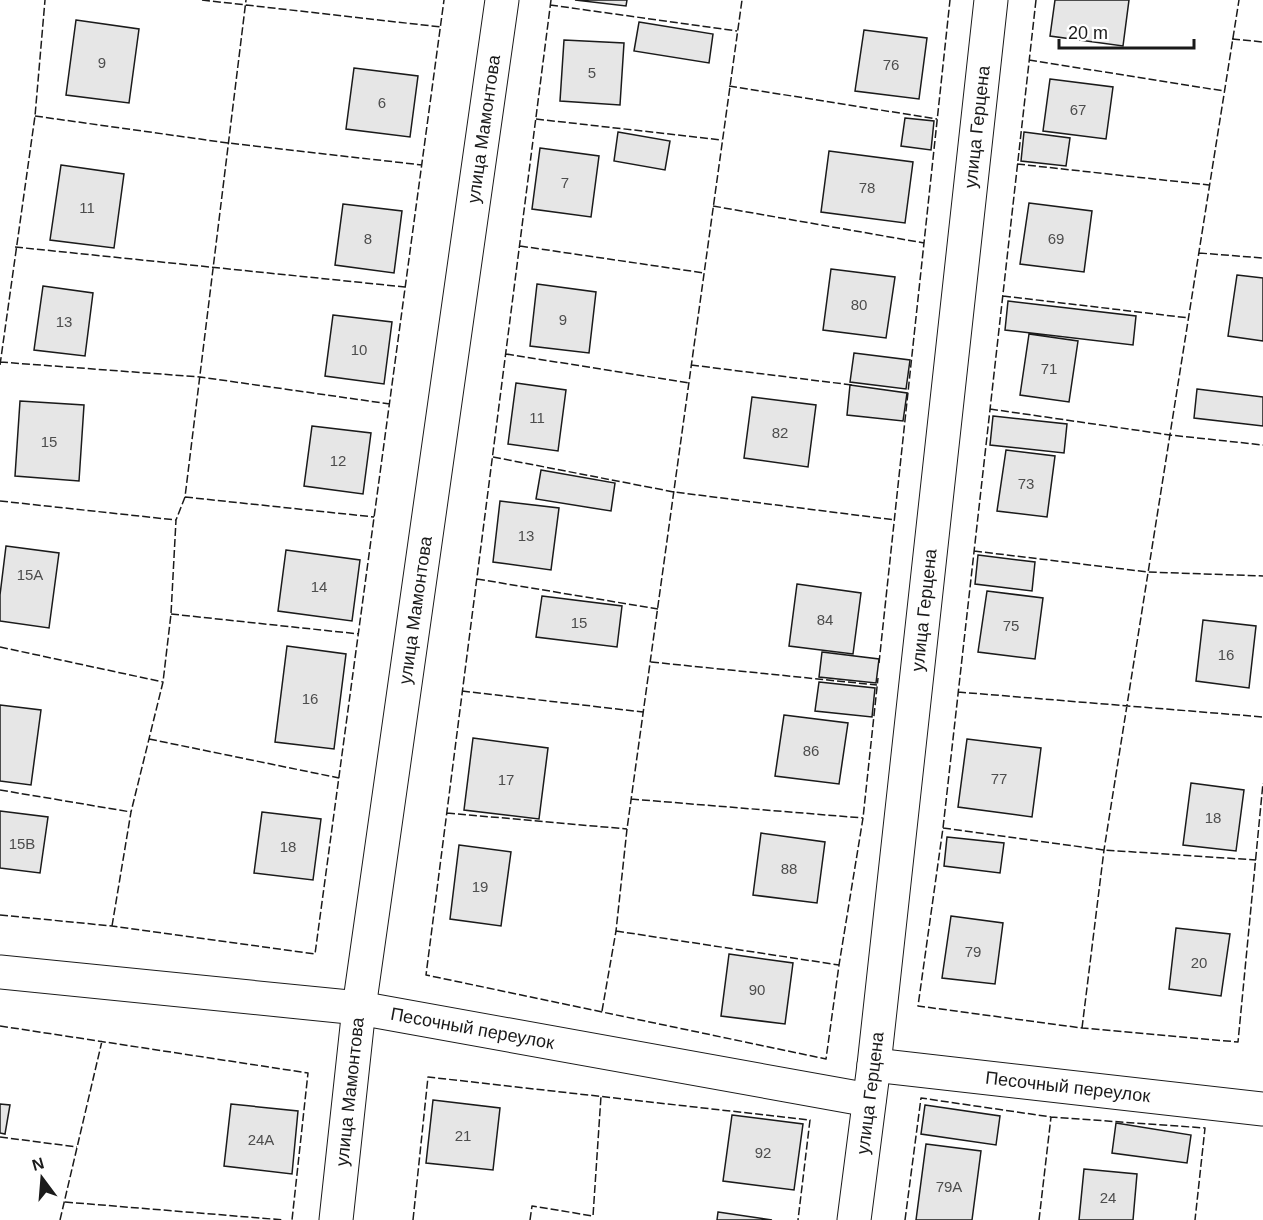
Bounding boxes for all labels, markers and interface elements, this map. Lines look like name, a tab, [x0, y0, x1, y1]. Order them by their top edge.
scale bar	[1059, 12, 1194, 50]
text: 20 m	[1068, 23, 1108, 43]
street label: улица Мамонтова	[463, 53, 504, 204]
house number: 9	[98, 54, 106, 71]
house number: 76	[883, 56, 899, 73]
house number: 5	[588, 64, 596, 81]
street label: улица Герцена	[960, 64, 994, 189]
house number: 6	[378, 94, 386, 111]
house number: 67	[1070, 101, 1086, 118]
house number: 7	[561, 174, 569, 191]
house number: 78	[859, 179, 875, 196]
house number: 11	[79, 199, 95, 216]
house number: 8	[364, 230, 372, 247]
house number: 69	[1048, 230, 1064, 247]
house number: 80	[851, 296, 867, 313]
house number: 9	[559, 311, 567, 328]
house number: 13	[56, 313, 72, 330]
house number: 10	[351, 341, 367, 358]
house number: 71	[1041, 360, 1057, 377]
house number: 11	[529, 409, 545, 426]
house number: 82	[772, 424, 788, 441]
house number: 15	[41, 433, 57, 450]
house number: 12	[330, 452, 346, 469]
house number: 73	[1018, 475, 1034, 492]
house number: 13	[518, 527, 534, 544]
street label: улица Мамонтова	[395, 534, 436, 686]
street label: улица Герцена	[907, 547, 941, 672]
house number: 15А	[17, 566, 43, 583]
house number: 14	[311, 578, 327, 595]
house number: 84	[817, 611, 833, 628]
house number: 15	[571, 614, 587, 631]
house number: 75	[1003, 617, 1019, 634]
house number: 16	[1218, 646, 1234, 663]
house number: 16	[302, 690, 318, 707]
house number: 86	[803, 742, 819, 759]
house number: 77	[991, 770, 1007, 787]
house number: 17	[498, 771, 514, 788]
house number: 18	[1205, 809, 1221, 826]
house number: 15В	[9, 835, 35, 852]
house number: 18	[280, 838, 296, 855]
house number: 88	[781, 860, 797, 877]
house number: 19	[472, 878, 488, 895]
house number: 79	[965, 943, 981, 960]
house number: 20	[1191, 954, 1207, 971]
house number: 90	[749, 981, 765, 998]
street label: Песочный переулок	[389, 1004, 556, 1053]
street label: улица Мамонтова	[332, 1015, 368, 1167]
street label: улица Герцена	[853, 1030, 888, 1155]
street label: Песочный переулок	[984, 1068, 1151, 1106]
house number: 21	[455, 1127, 471, 1144]
house number: 24А	[248, 1131, 274, 1148]
house number: 92	[755, 1144, 771, 1161]
north arrow	[12, 1148, 72, 1208]
text: N	[30, 1154, 46, 1174]
house number: 79А	[936, 1178, 962, 1195]
house number: 24	[1100, 1189, 1116, 1206]

